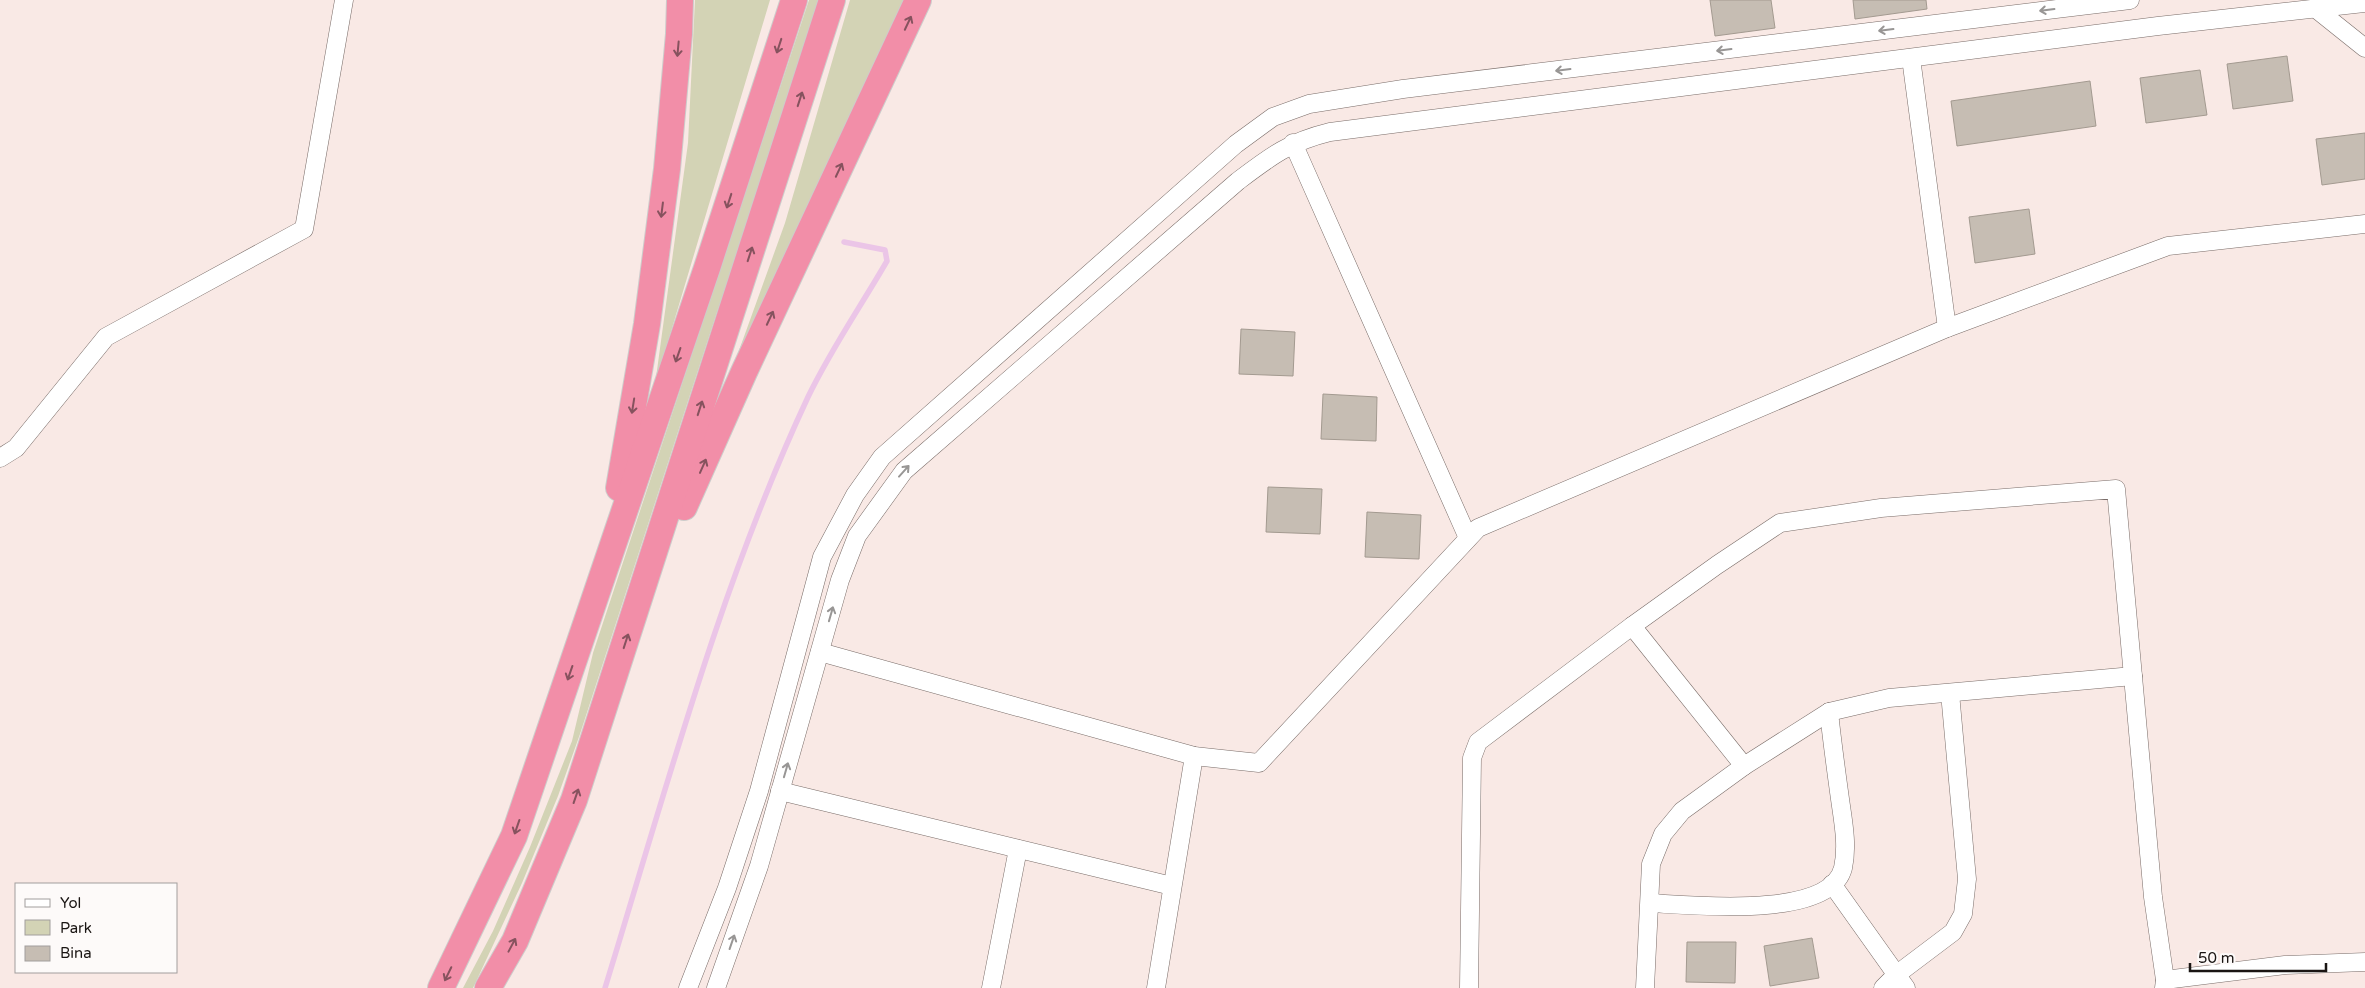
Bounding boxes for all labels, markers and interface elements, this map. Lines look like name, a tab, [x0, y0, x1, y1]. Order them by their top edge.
one-way arrow	[2039, 5, 2055, 15]
one-way arrow	[903, 16, 913, 31]
one-way arrow	[1878, 25, 1894, 35]
one-way arrow	[774, 38, 784, 54]
one-way arrow	[673, 40, 683, 56]
one-way arrow	[1717, 45, 1733, 55]
one-way arrow	[1555, 65, 1571, 75]
one-way arrow	[796, 92, 805, 107]
one-way arrow	[834, 163, 844, 178]
one-way arrow	[724, 193, 733, 208]
one-way arrow	[656, 202, 666, 218]
one-way arrow	[746, 246, 755, 262]
one-way arrow	[766, 311, 775, 326]
one-way arrow	[673, 347, 682, 362]
one-way arrow	[628, 397, 638, 413]
one-way arrow	[696, 401, 706, 417]
one-way arrow	[698, 459, 708, 474]
one-way arrow	[899, 465, 910, 478]
one-way arrow	[826, 606, 836, 622]
one-way arrow	[621, 634, 631, 650]
one-way arrow	[565, 665, 574, 681]
one-way arrow	[782, 763, 791, 779]
one-way arrow	[571, 788, 581, 804]
one-way arrow	[512, 819, 521, 834]
legend	[15, 883, 178, 973]
text: Yol	[60, 894, 81, 912]
text: Park	[60, 919, 92, 937]
one-way arrow	[728, 934, 738, 950]
one-way arrow	[507, 938, 517, 953]
scale bar	[2190, 940, 2326, 972]
text: Bina	[60, 944, 92, 962]
text: 50 m	[2198, 949, 2235, 967]
one-way arrow	[443, 966, 452, 981]

